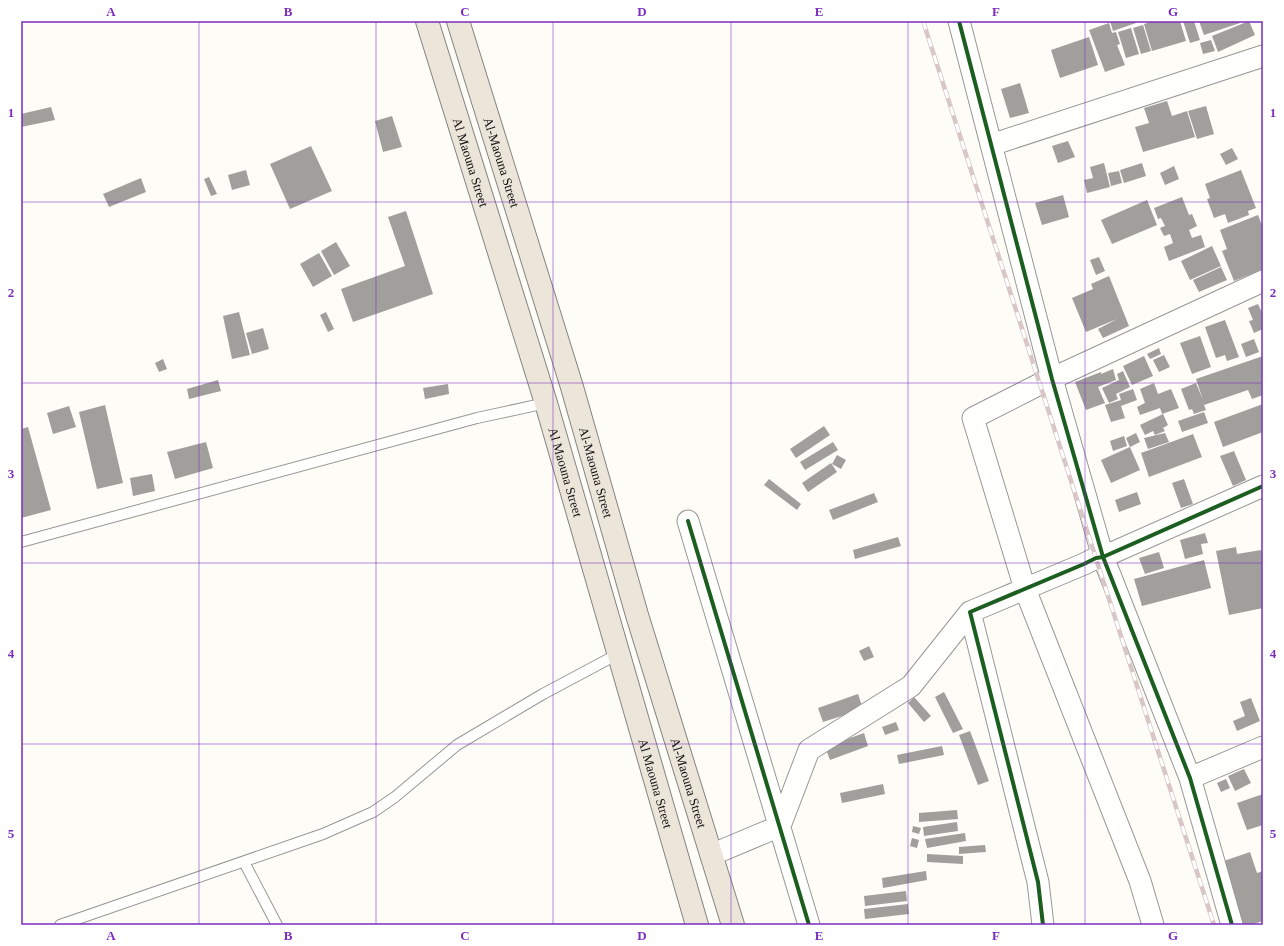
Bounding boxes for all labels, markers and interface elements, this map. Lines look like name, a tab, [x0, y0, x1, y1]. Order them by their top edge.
text: A	[106, 4, 116, 19]
text: B	[284, 4, 293, 19]
text: C	[460, 4, 470, 19]
text: D	[637, 4, 647, 19]
text: E	[815, 4, 823, 19]
text: F	[992, 4, 1000, 19]
text: G	[1168, 4, 1178, 19]
text: 1	[8, 105, 14, 120]
text: 1	[1270, 105, 1276, 120]
street label: Al Maouna Street	[450, 116, 492, 209]
street label: Al-Maouna Street	[480, 116, 523, 210]
text: 2	[8, 285, 14, 300]
text: 2	[1270, 285, 1276, 300]
street label: Al-Maouna Street	[576, 425, 616, 520]
street label: Al Maouna Street	[545, 426, 586, 519]
text: 3	[8, 466, 15, 481]
text: 3	[1270, 466, 1277, 481]
text: 4	[8, 646, 15, 661]
text: 4	[1270, 646, 1277, 661]
street label: Al-Maouna Street	[667, 736, 710, 830]
street label: Al Maouna Street	[635, 737, 676, 830]
text: 5	[8, 826, 15, 841]
text: 5	[1270, 826, 1277, 841]
text: A	[106, 928, 116, 943]
text: B	[284, 928, 293, 943]
text: C	[460, 928, 470, 943]
text: D	[637, 928, 647, 943]
text: E	[815, 928, 823, 943]
text: F	[992, 928, 1000, 943]
text: G	[1168, 928, 1178, 943]

